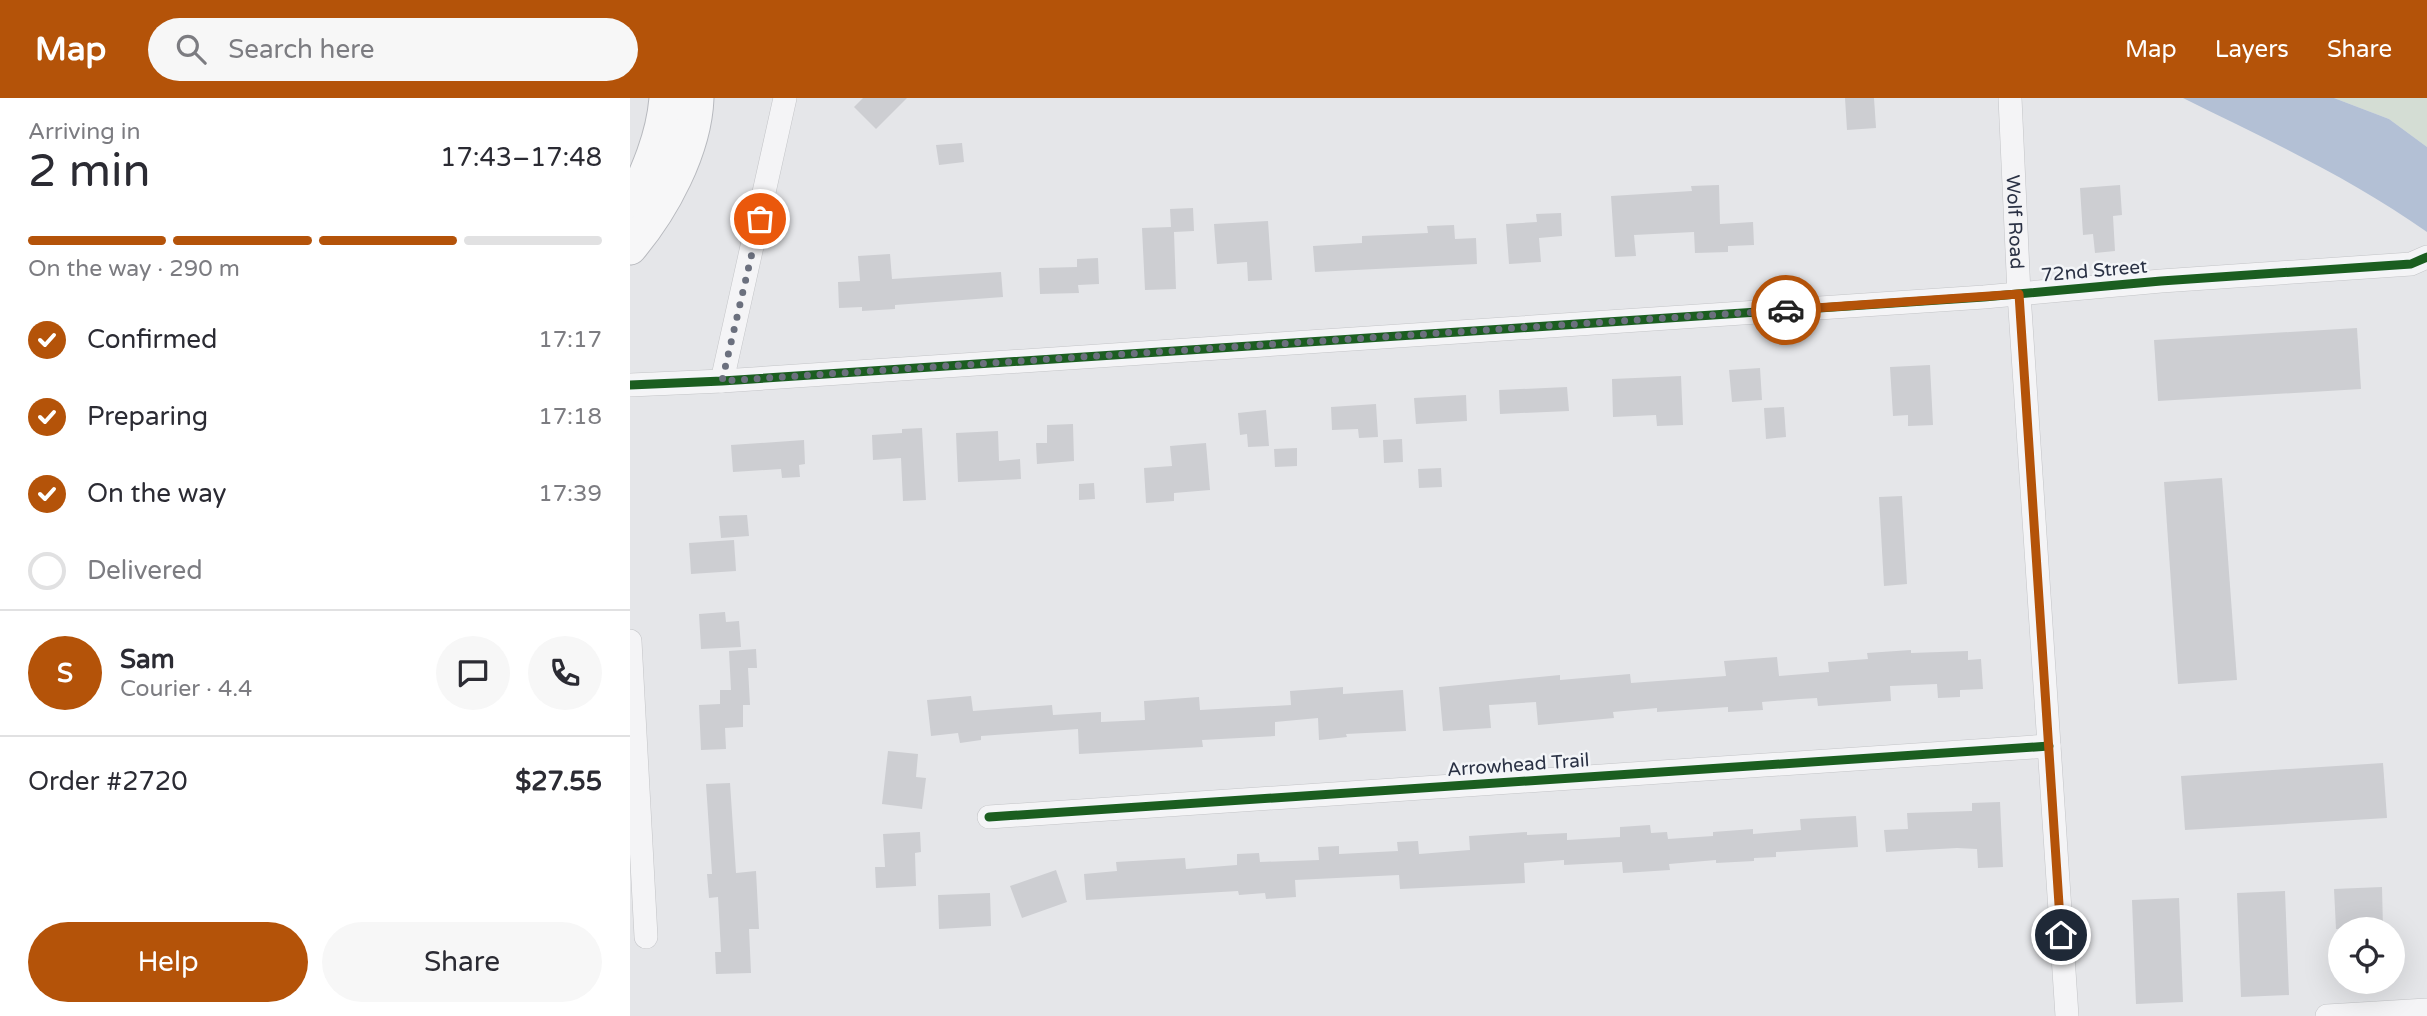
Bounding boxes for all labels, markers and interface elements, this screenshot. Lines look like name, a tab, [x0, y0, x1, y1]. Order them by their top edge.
search box	[148, 18, 638, 81]
text: Map	[35, 30, 106, 69]
icon: search	[172, 30, 210, 68]
text: Search here	[228, 34, 374, 65]
text: Map	[2125, 35, 2177, 64]
text: Layers	[2215, 35, 2289, 64]
text: Share	[2327, 35, 2392, 64]
text: Arriving in	[28, 118, 141, 146]
text: 17:43–17:48	[440, 142, 602, 173]
text: 2 min	[28, 144, 151, 199]
street label: Wolf Road	[2002, 174, 2028, 270]
pin	[730, 189, 790, 249]
icon: bag	[741, 200, 779, 238]
text: On the way · 290 m	[28, 255, 240, 283]
street label: 72nd Street	[2040, 255, 2148, 287]
courier	[1751, 275, 1821, 345]
icon: car	[1767, 291, 1805, 329]
icon: check	[28, 321, 66, 359]
text: Confirmed	[87, 324, 217, 355]
text: 17:17	[538, 326, 602, 354]
icon: check	[28, 398, 66, 436]
text: Preparing	[87, 401, 208, 432]
text: 17:18	[538, 403, 602, 431]
icon: check	[28, 475, 66, 513]
text: On the way	[87, 478, 227, 509]
text: 17:39	[538, 480, 602, 508]
text: Delivered	[87, 555, 203, 586]
button: chat	[436, 636, 510, 710]
button: phone	[528, 636, 602, 710]
text: Sam	[120, 644, 175, 675]
text: S	[57, 658, 73, 689]
text: Courier · 4.4	[120, 675, 252, 703]
street label: Arrowhead Trail	[1446, 749, 1590, 781]
text: Order #2720	[28, 766, 188, 797]
text: $27.55	[515, 766, 602, 797]
pin	[2031, 905, 2091, 965]
icon: home	[2042, 916, 2080, 954]
map controls	[2328, 917, 2405, 994]
button: locate	[2328, 917, 2405, 994]
button: Help	[28, 922, 308, 1002]
button: Share	[322, 922, 602, 1002]

